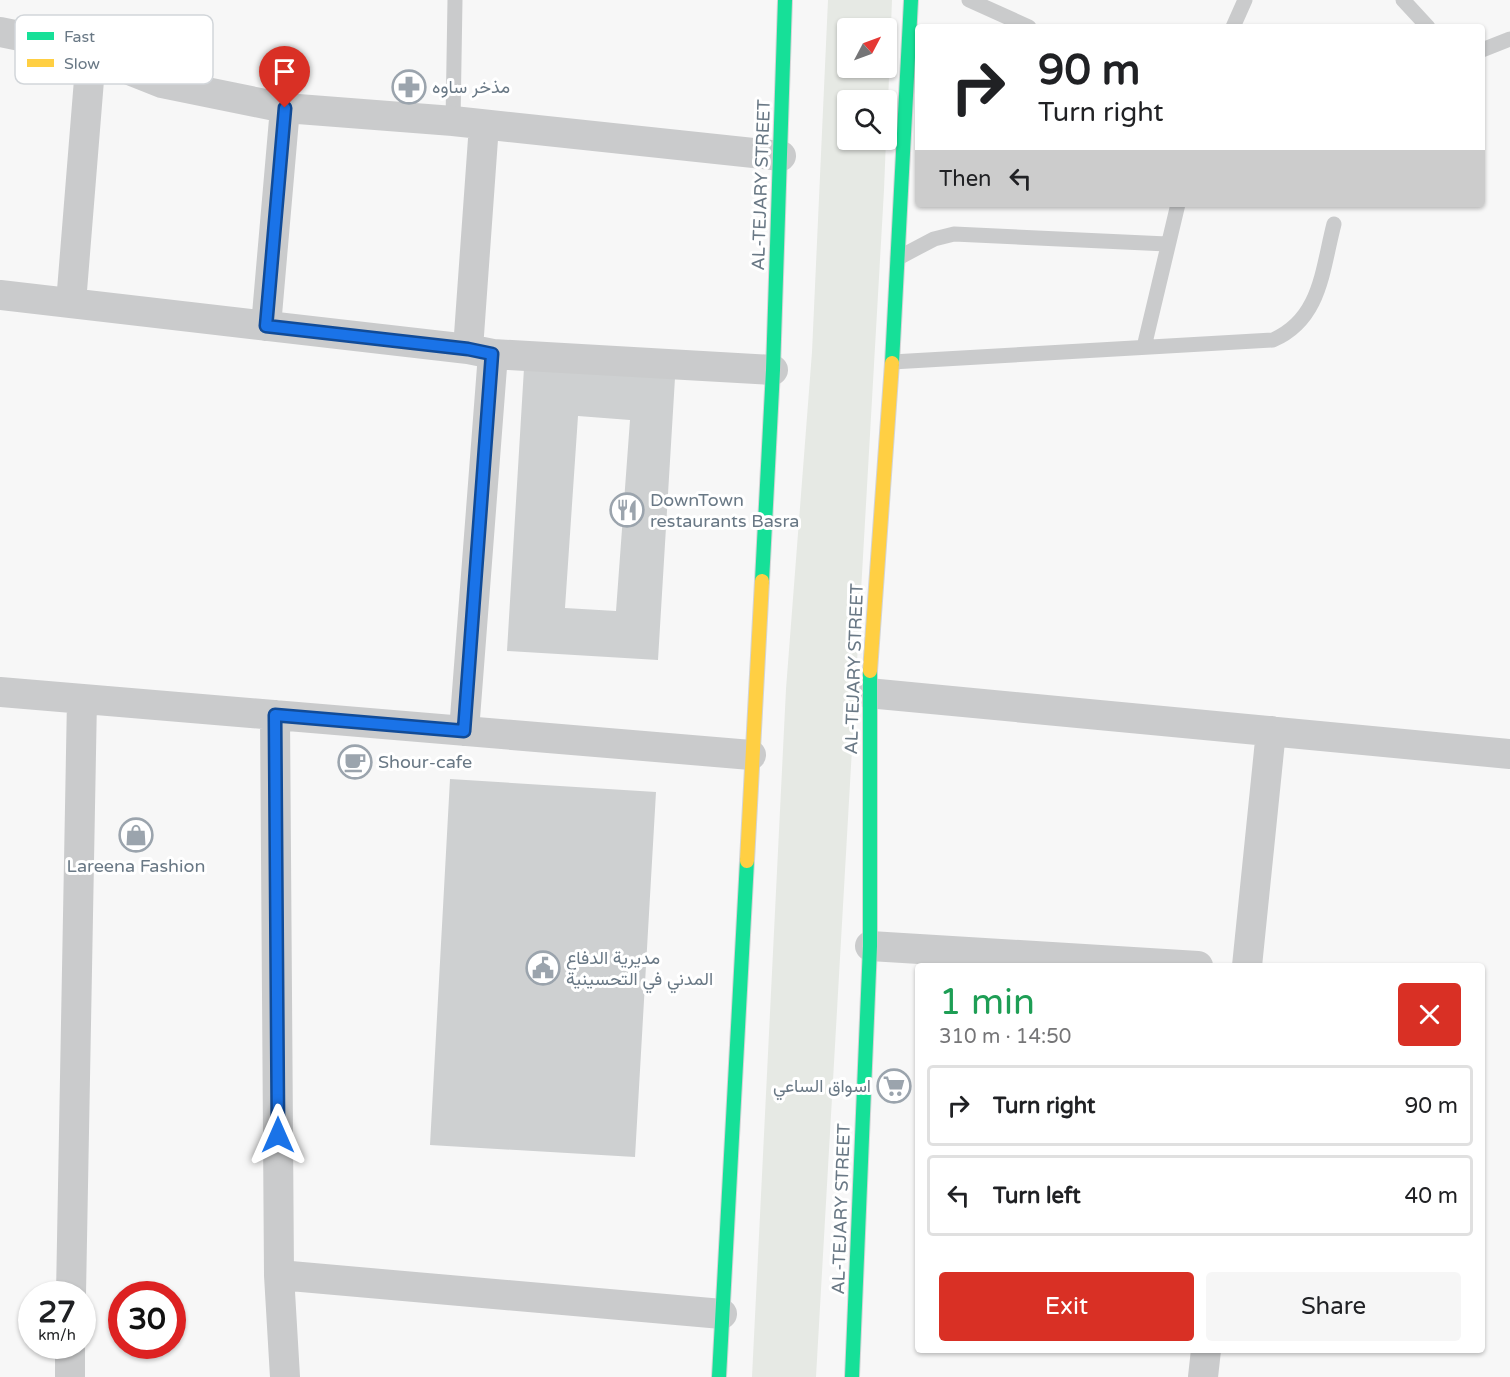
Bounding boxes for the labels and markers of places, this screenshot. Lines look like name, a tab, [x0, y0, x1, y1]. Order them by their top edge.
pin	[259, 46, 310, 108]
pharmacy icon: مذخر ساوه	[391, 69, 427, 105]
place label: مذخر ساوه	[432, 76, 510, 98]
place label: DownTown restaurants Basra	[650, 489, 799, 532]
restaurant icon: DownTown restaurants Basra	[609, 492, 645, 528]
cafe icon: Shour-cafe	[337, 744, 373, 780]
place label: Shour-cafe	[378, 751, 472, 773]
shop icon: Lareena Fashion	[118, 817, 154, 853]
place label: Lareena Fashion	[67, 855, 205, 877]
place label: مديرية الدفاع المدني في التحسينية	[566, 947, 713, 994]
public building icon: مديرية الدفاع المدني في التحسينية	[525, 950, 561, 986]
supermarket icon: اسواق الساعي	[876, 1068, 912, 1104]
place label: اسواق الساعي	[773, 1075, 871, 1101]

